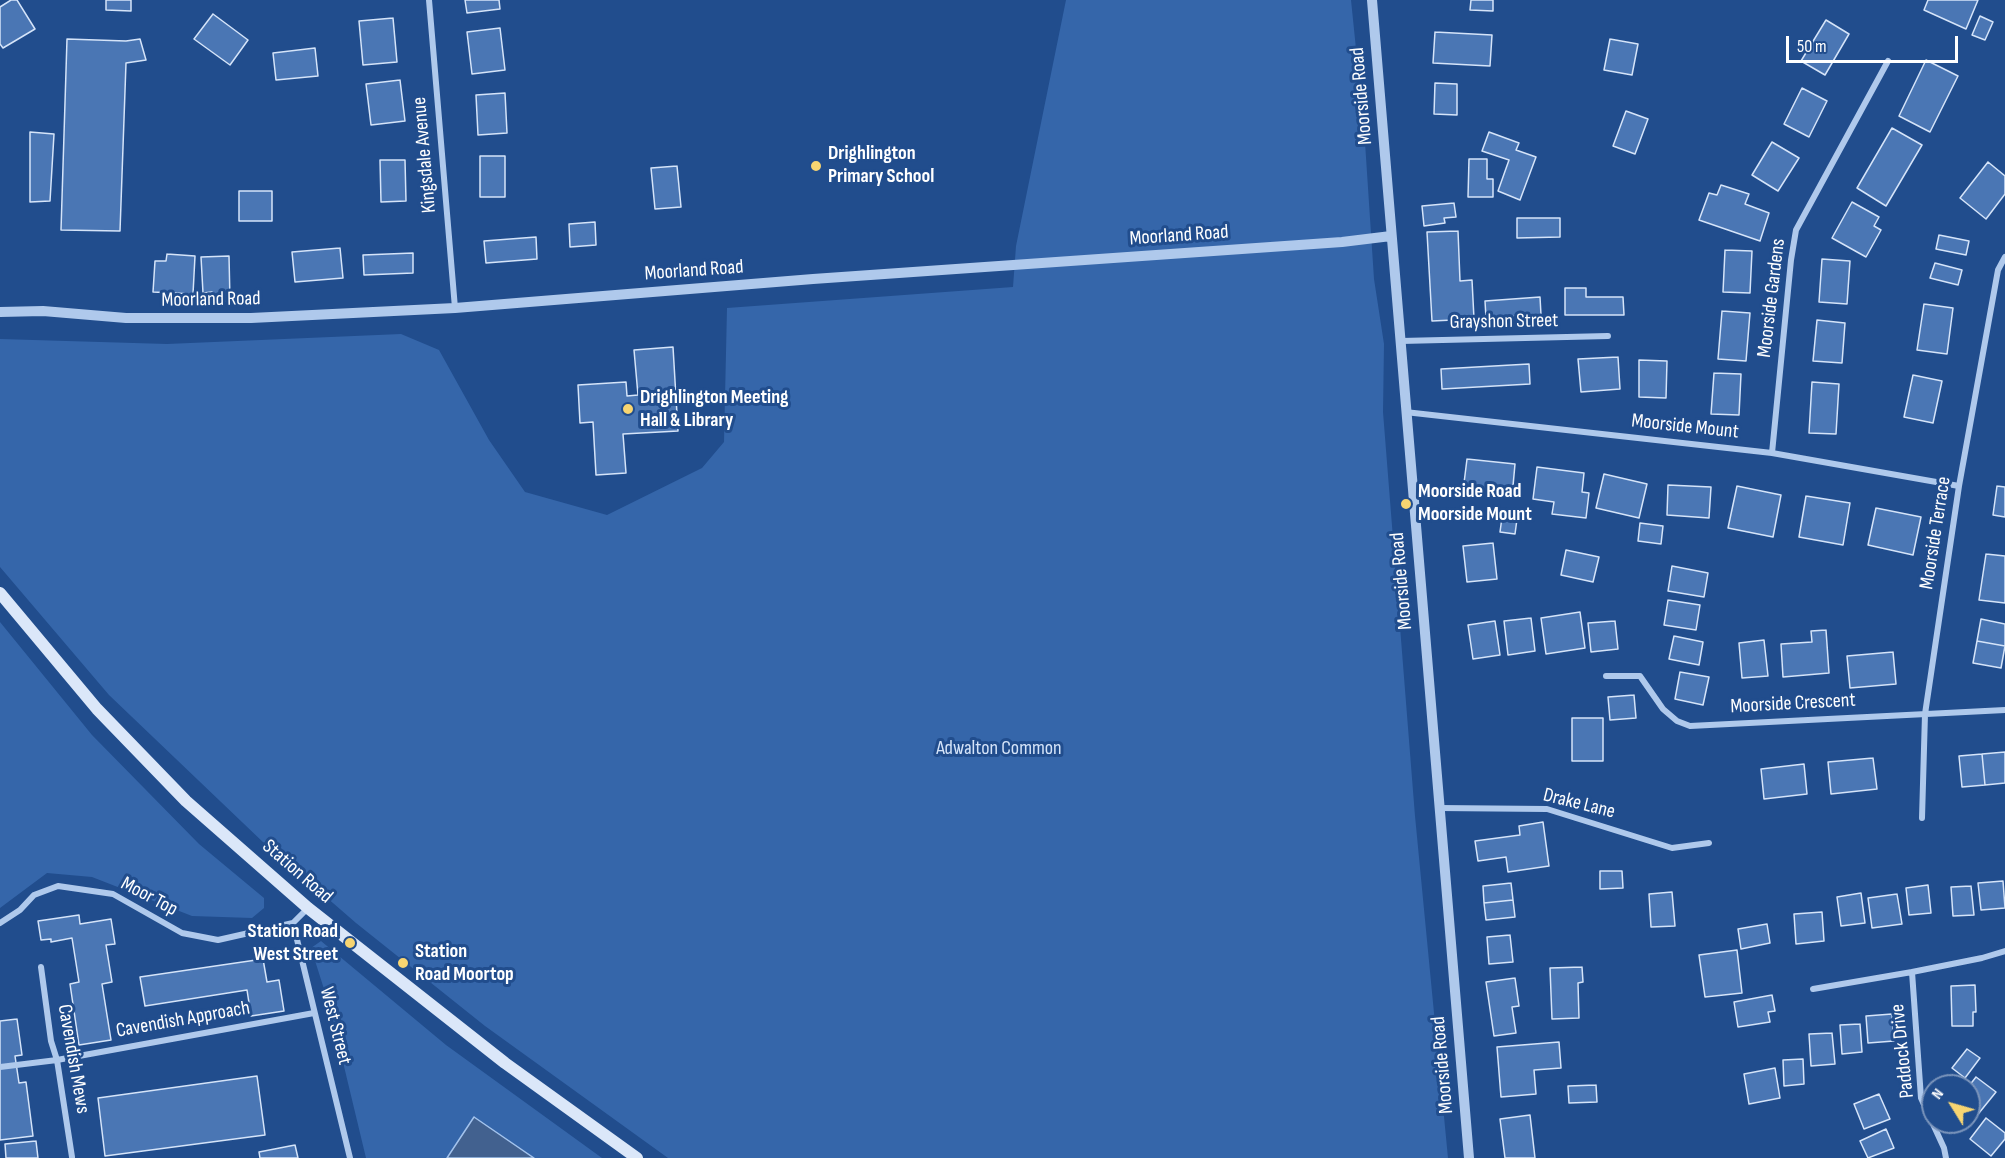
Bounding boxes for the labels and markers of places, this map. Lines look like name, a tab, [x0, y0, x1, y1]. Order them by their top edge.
place label: Drighlington Primary School	[828, 142, 934, 189]
marker: Drighlington Primary School	[809, 159, 823, 173]
place label: Drighlington Meeting Hall & Library	[640, 386, 788, 433]
marker: Drighlington Meeting Hall & Library	[621, 402, 635, 416]
place label: Moorside Road Moorside Mount	[1418, 480, 1532, 527]
marker: Moorside Road Moorside Mount	[1399, 497, 1413, 511]
place label: Station Road West Street	[248, 920, 338, 967]
marker: Station Road West Street	[343, 936, 357, 950]
place label: Station Road Moortop	[415, 940, 514, 987]
marker: Station Road Moortop	[396, 956, 410, 970]

